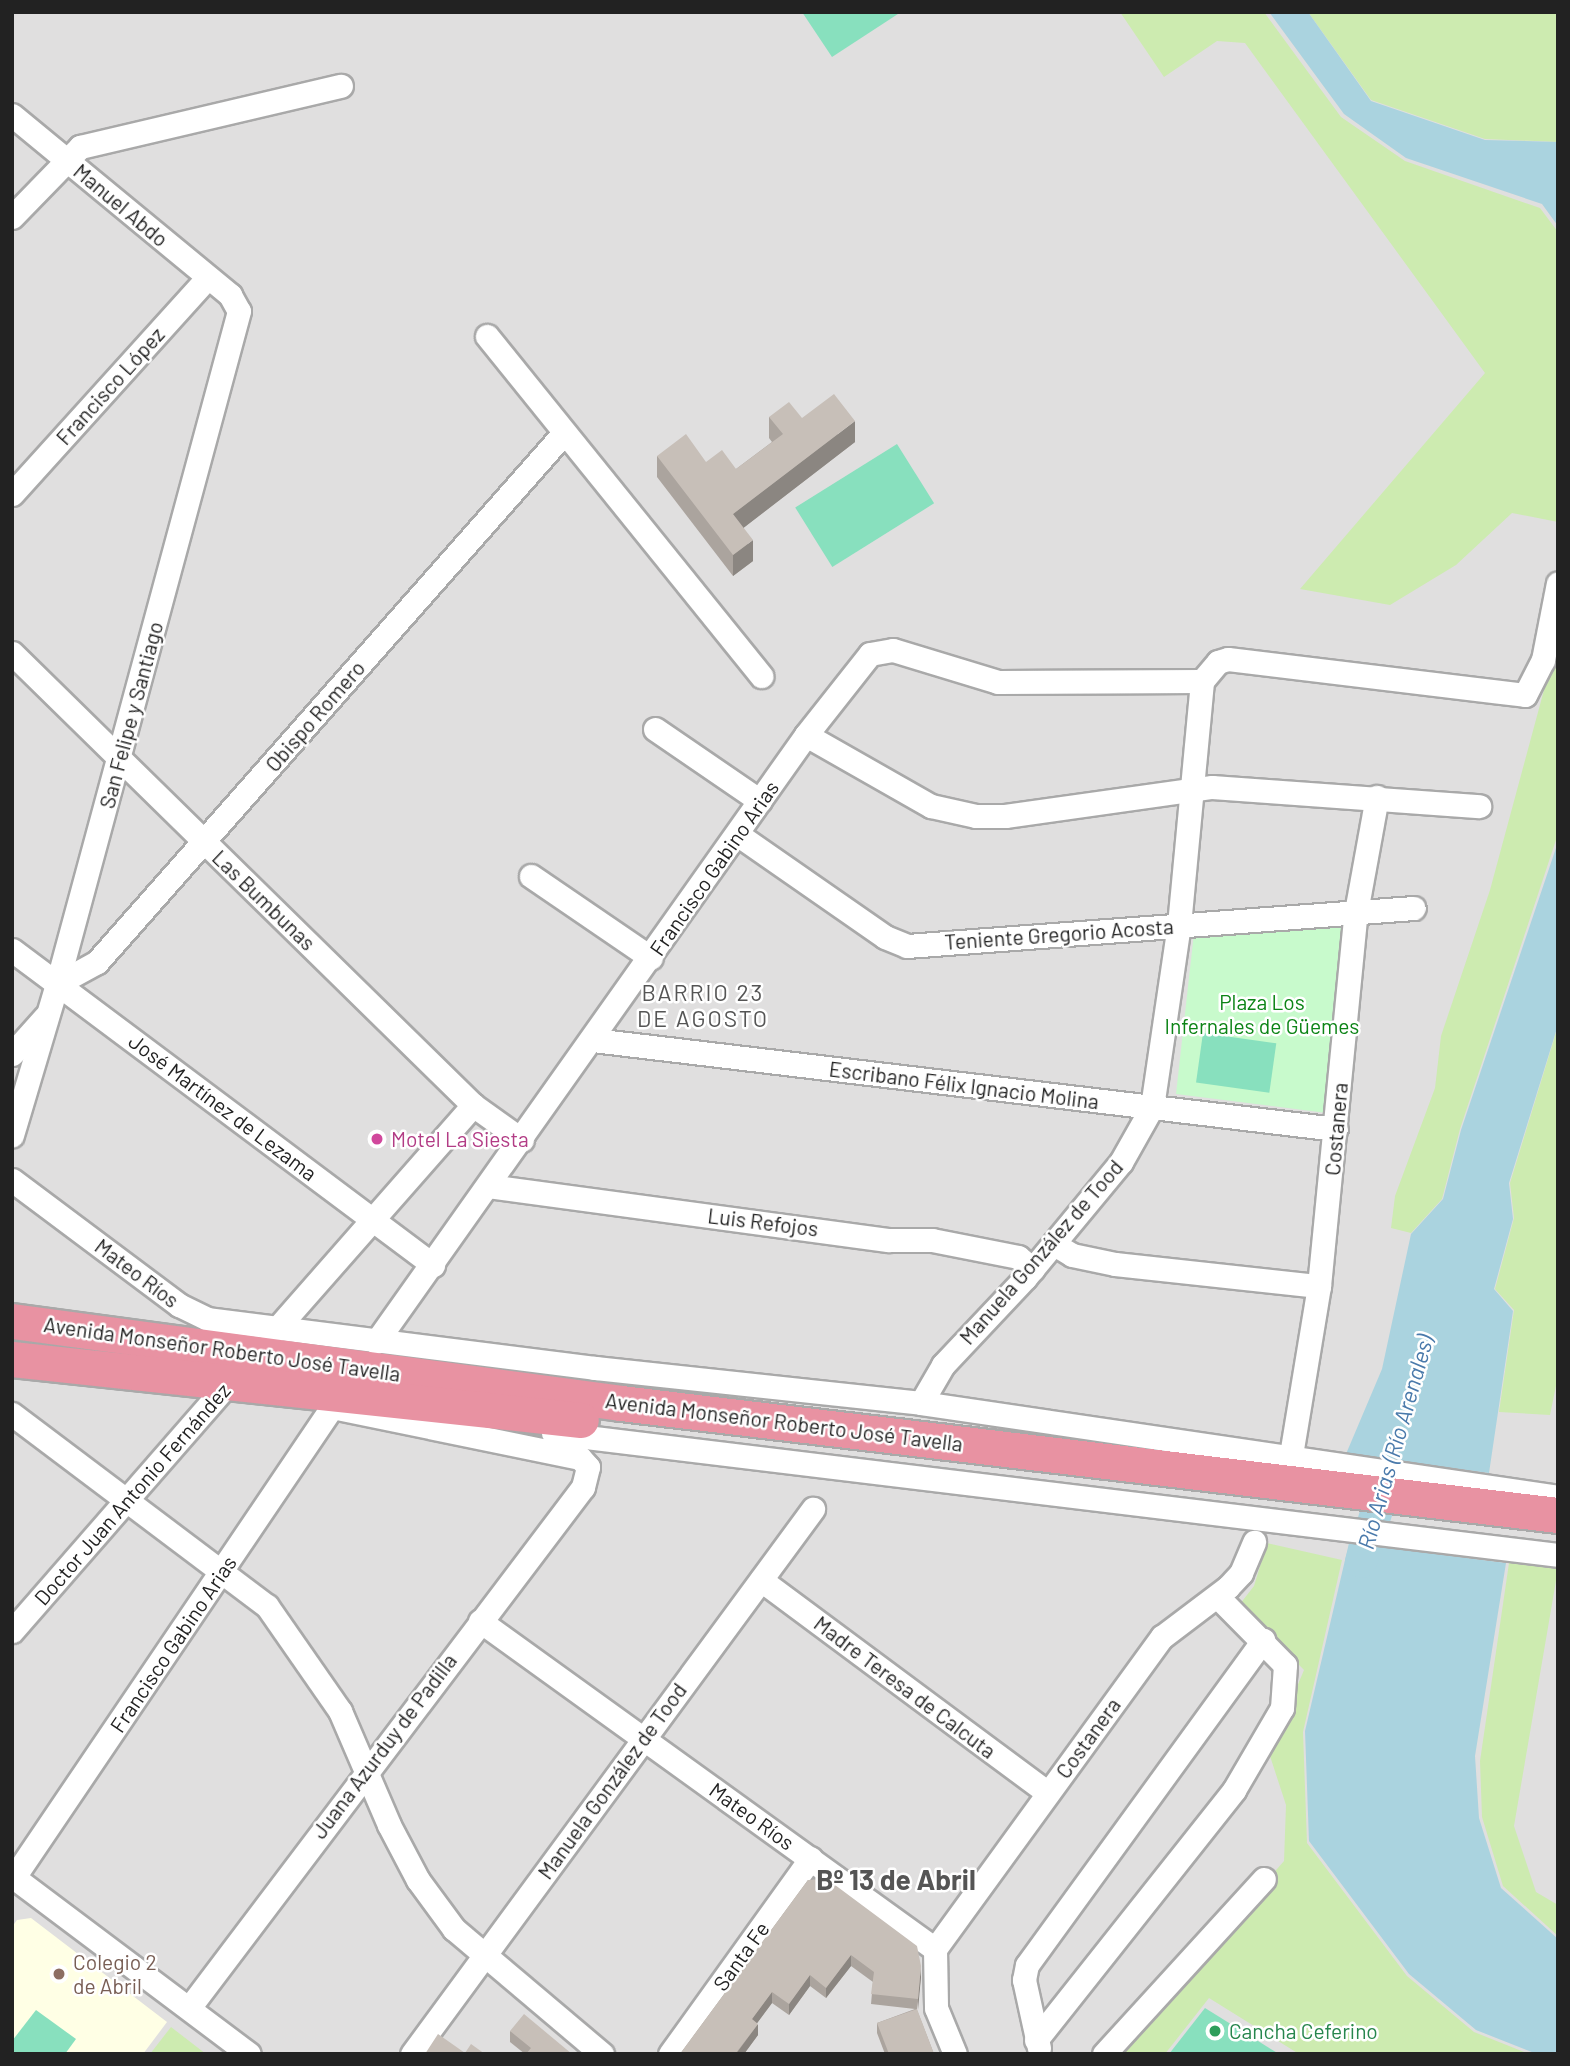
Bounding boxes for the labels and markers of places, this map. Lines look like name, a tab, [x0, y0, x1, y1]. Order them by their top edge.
place label: Motel La Siesta	[391, 1126, 529, 1152]
marker: Motel La Siesta	[369, 1131, 385, 1147]
place label: Colegio 2 de Abril	[73, 1949, 157, 1999]
marker: Colegio 2 de Abril	[51, 1966, 67, 1982]
place label: Cancha Ceferino	[1229, 2018, 1378, 2044]
marker: Cancha Ceferino	[1207, 2023, 1223, 2039]

